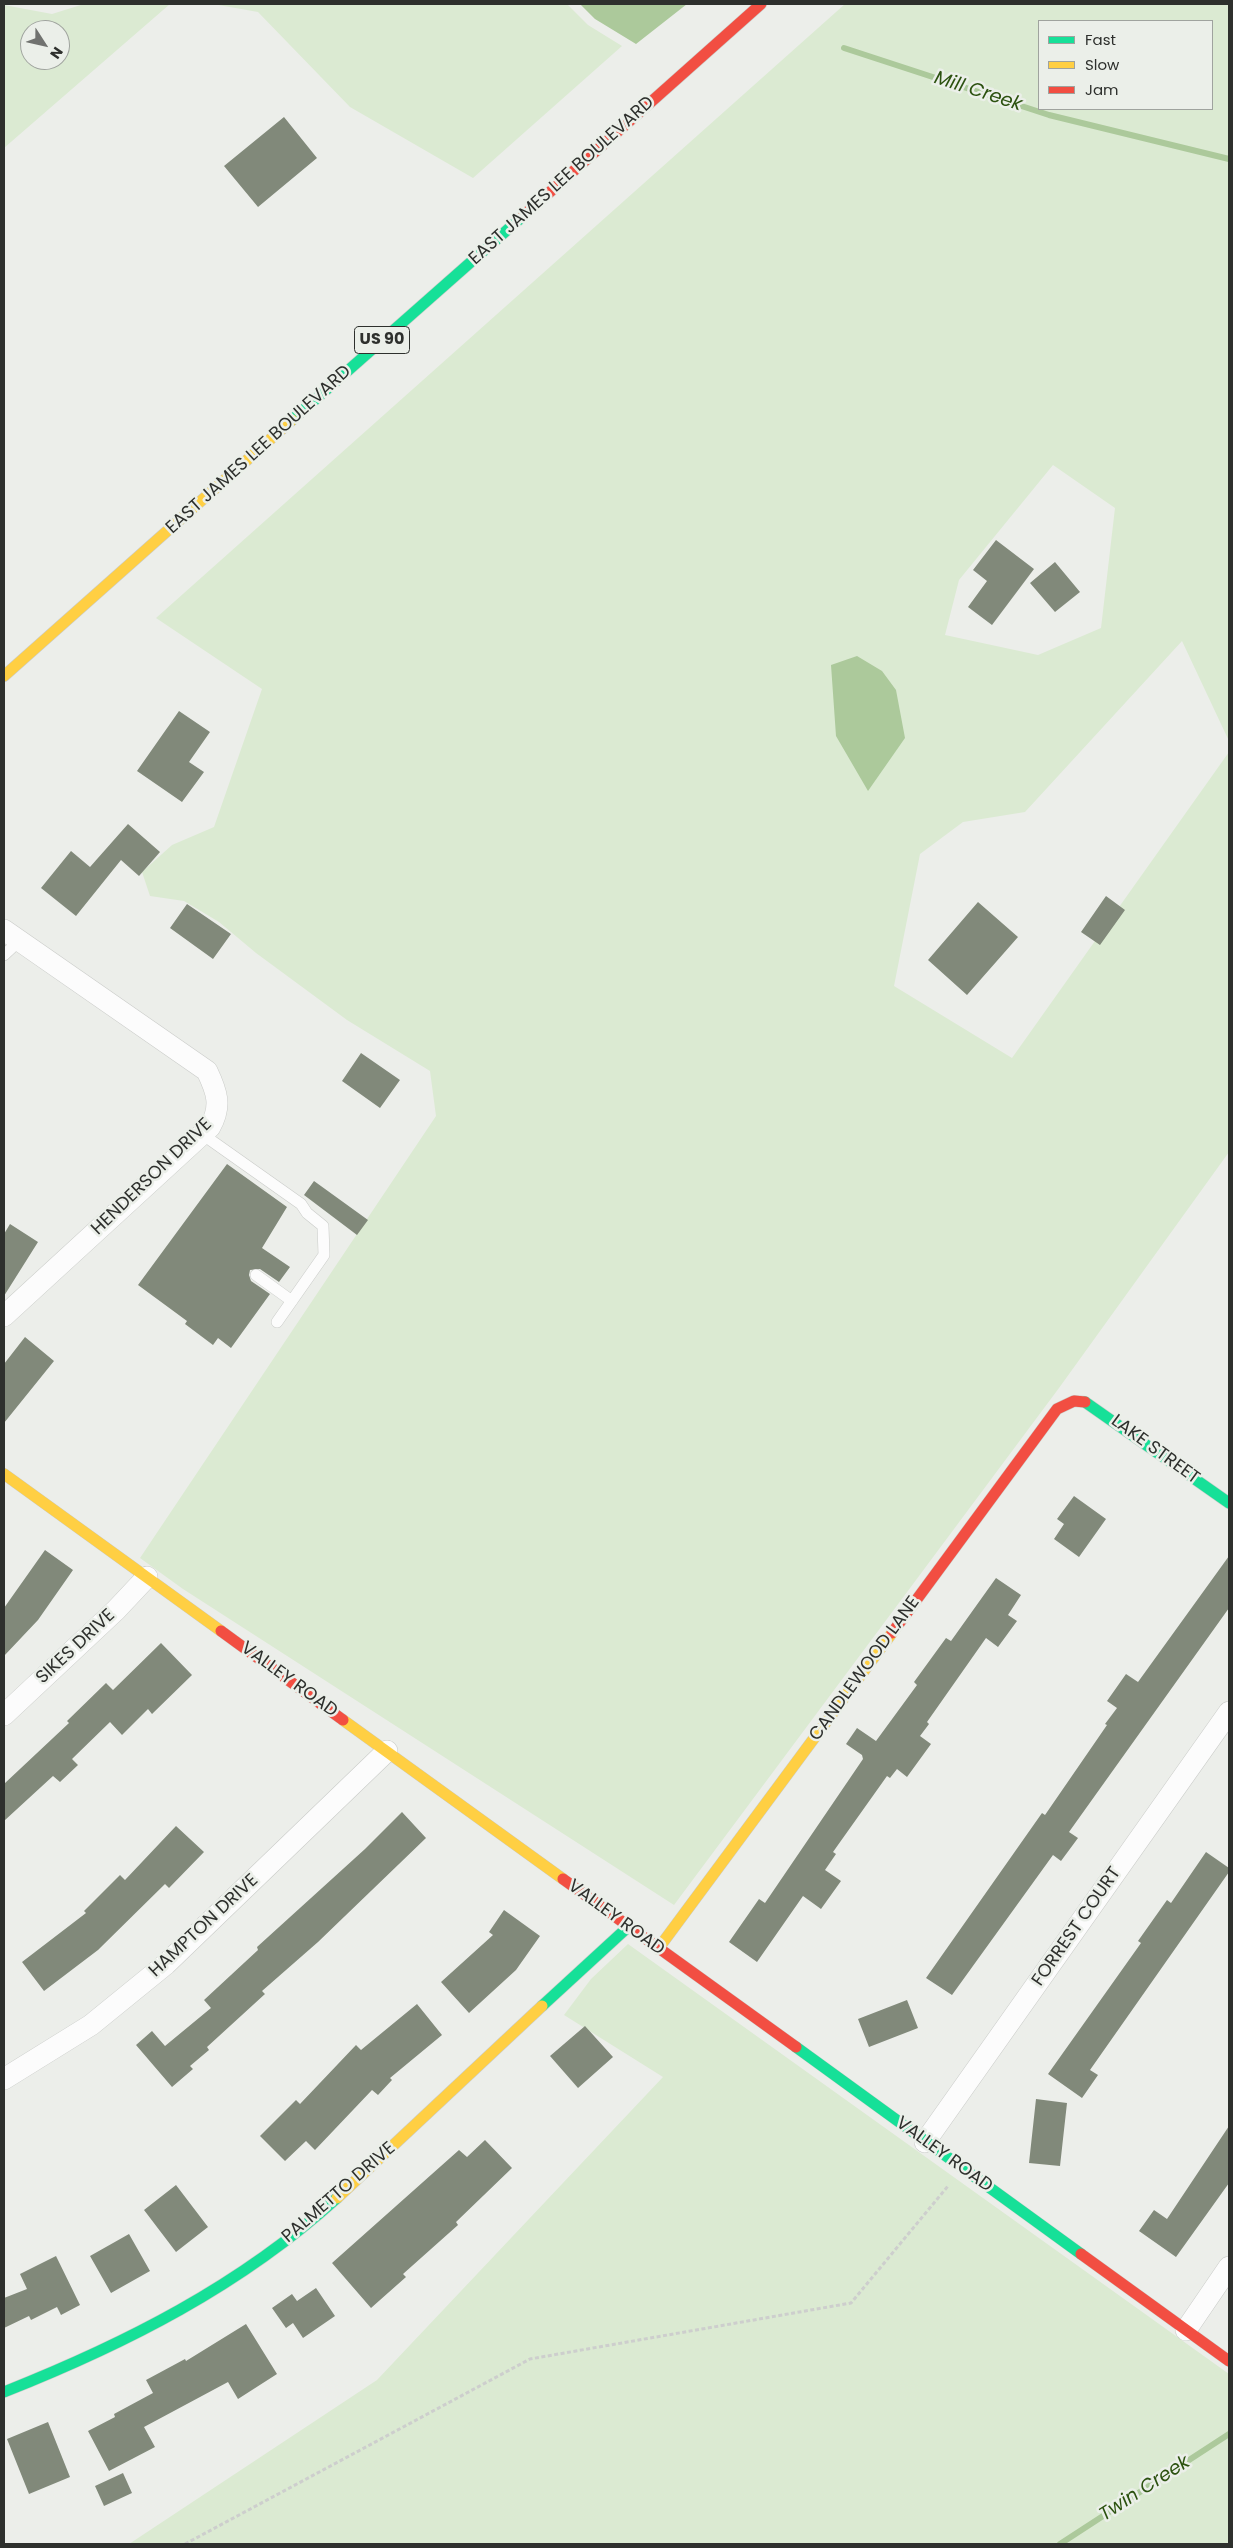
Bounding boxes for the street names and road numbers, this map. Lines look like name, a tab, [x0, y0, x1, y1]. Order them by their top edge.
street label: EAST JAMES LEE BOULEVARD	[465, 92, 659, 270]
road number: US 90	[354, 326, 410, 354]
street label: EAST JAMES LEE BOULEVARD	[162, 361, 356, 539]
street label: HENDERSON DRIVE	[87, 1114, 217, 1240]
street label: LAKE STREET	[1107, 1411, 1203, 1489]
street label: CANDLEWOOD LANE	[805, 1592, 925, 1746]
street label: SIKES DRIVE	[32, 1605, 120, 1689]
street label: VALLEY ROAD	[236, 1638, 342, 1722]
street label: FORREST COURT	[1028, 1863, 1126, 1991]
street label: HAMPTON DRIVE	[145, 1870, 263, 1982]
street label: VALLEY ROAD	[563, 1876, 669, 1960]
street label: VALLEY ROAD	[891, 2113, 997, 2197]
street label: PALMETTO DRIVE	[278, 2138, 400, 2248]

